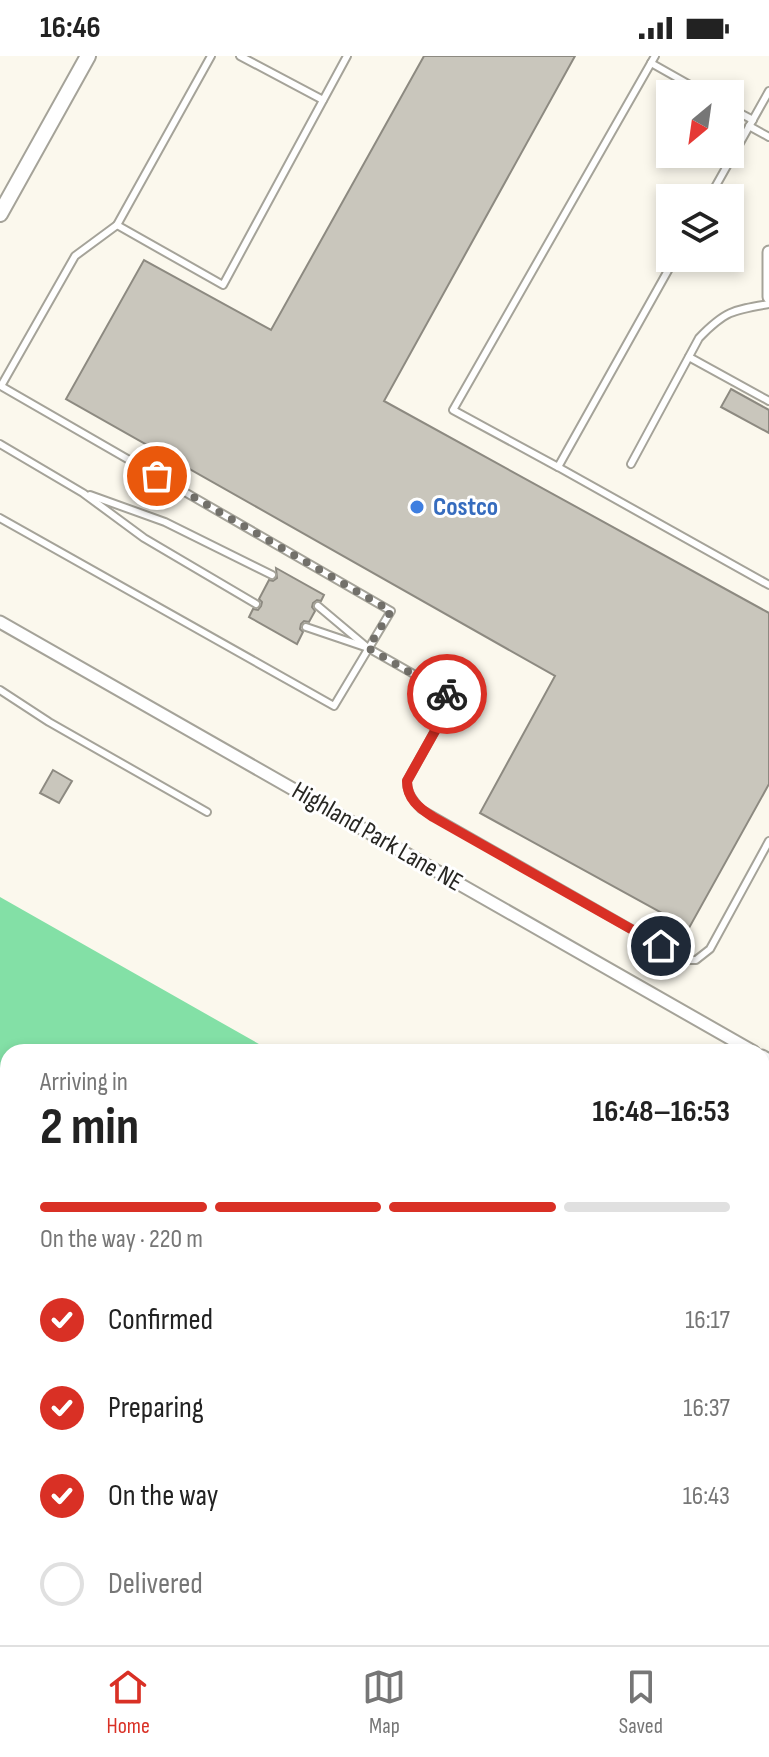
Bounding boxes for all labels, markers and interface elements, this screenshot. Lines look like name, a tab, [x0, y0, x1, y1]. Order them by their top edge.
text: 16:46	[40, 10, 101, 46]
north arrow	[656, 80, 744, 168]
map controls	[656, 80, 744, 272]
button: layers	[656, 184, 744, 272]
pin	[123, 442, 191, 510]
icon: bag	[135, 454, 179, 498]
place label: Costco	[433, 492, 498, 523]
marker: Costco	[408, 498, 426, 516]
courier	[407, 654, 487, 734]
icon: bike	[425, 672, 469, 716]
street label: Highland Park Lane NE	[286, 776, 468, 898]
pin	[627, 912, 695, 980]
icon: home	[639, 924, 683, 968]
text: Arriving in	[40, 1067, 128, 1098]
text: 16:48–16:53	[593, 1094, 730, 1130]
text: 2 min	[40, 1096, 139, 1159]
text: On the way · 220 m	[40, 1224, 203, 1255]
icon: check	[40, 1298, 84, 1342]
text: Confirmed	[108, 1302, 213, 1338]
text: 16:17	[685, 1305, 730, 1336]
icon: check	[40, 1386, 84, 1430]
text: Preparing	[108, 1390, 204, 1426]
text: 16:37	[683, 1393, 730, 1424]
icon: check	[40, 1474, 84, 1518]
text: On the way	[108, 1478, 218, 1514]
text: 16:43	[683, 1481, 730, 1512]
text: Delivered	[108, 1566, 203, 1602]
tab: Home	[106, 1665, 150, 1740]
tab: Map	[362, 1665, 406, 1740]
tab: Saved	[619, 1665, 663, 1740]

